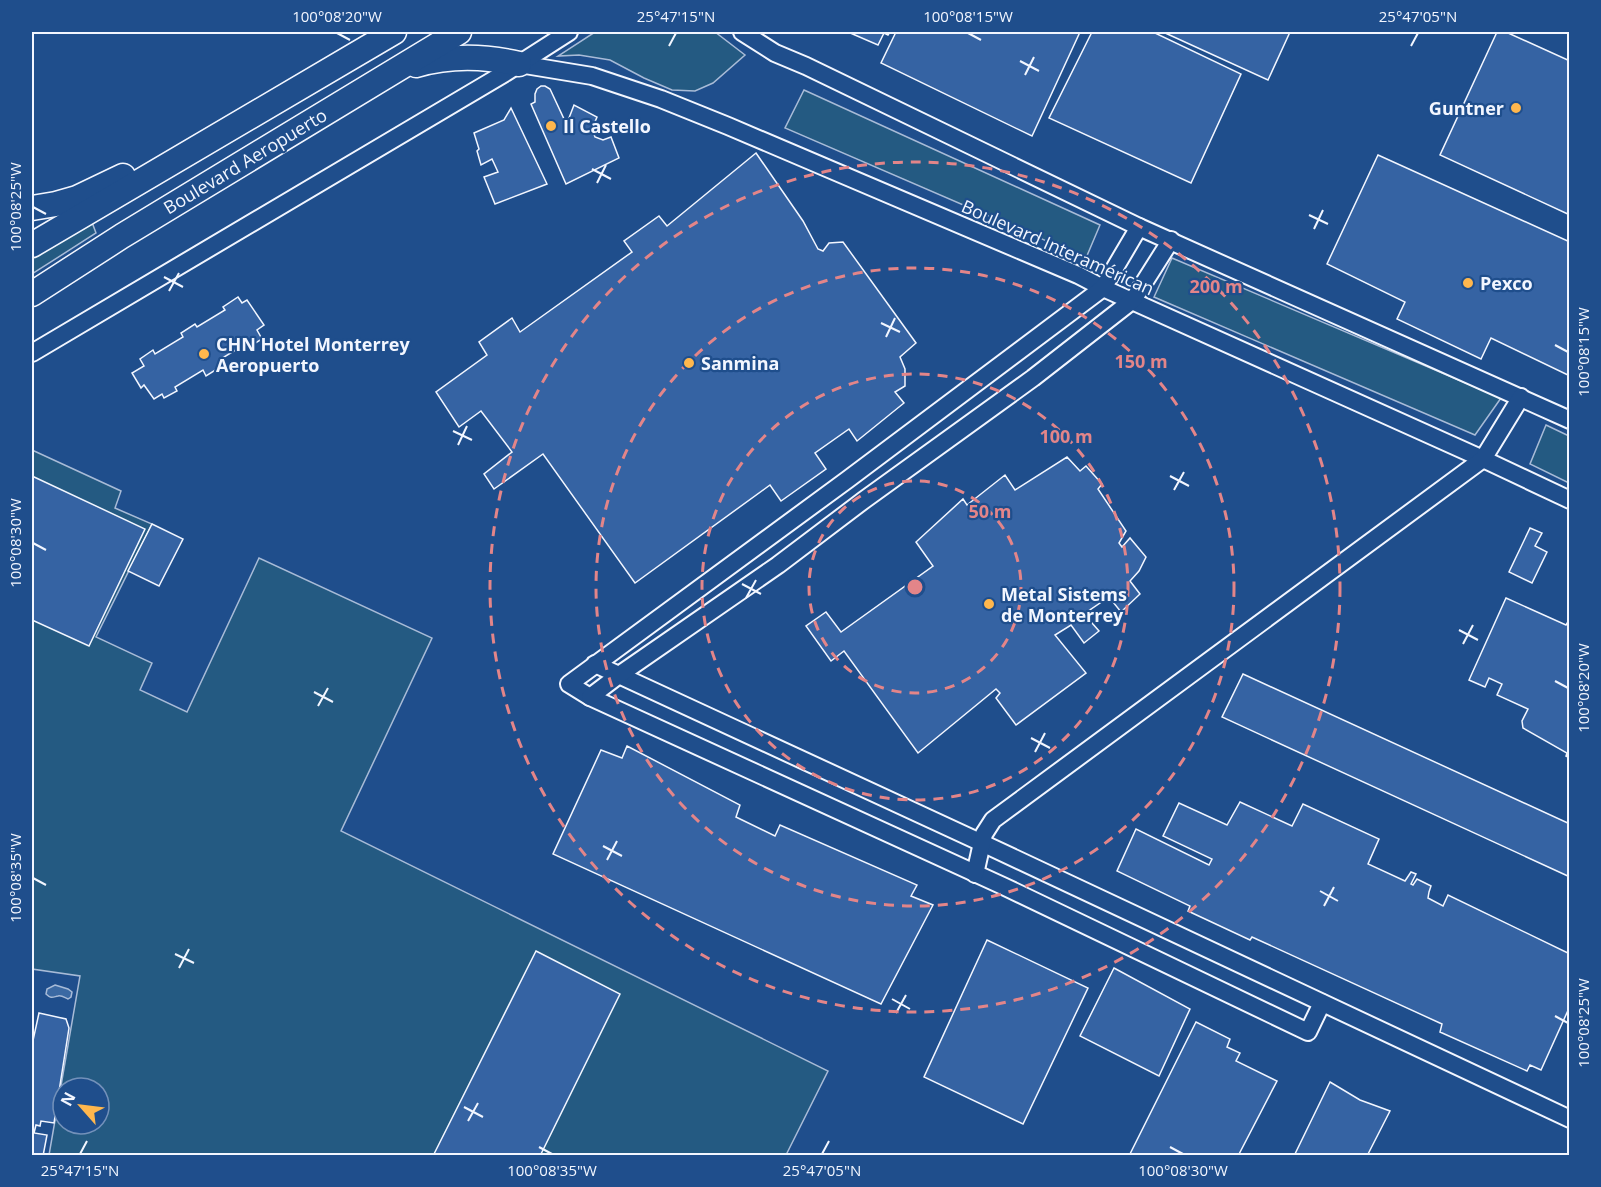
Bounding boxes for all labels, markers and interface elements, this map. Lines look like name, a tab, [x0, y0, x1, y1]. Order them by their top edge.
text: 100°08'20"W	[292, 6, 382, 26]
text: 25°47'15"N	[637, 6, 715, 26]
text: 100°08'15"W	[923, 6, 1013, 26]
text: 25°47'05"N	[1379, 6, 1457, 26]
place label: Guntner	[1429, 96, 1504, 120]
marker: Guntner	[1509, 101, 1523, 115]
street label: Boulevard Aeropuerto	[159, 103, 331, 219]
place label: Il Castello	[563, 114, 651, 138]
marker: Il Castello	[544, 119, 558, 133]
text: 100°08'25"W	[5, 162, 25, 252]
street label: Boulevard Interamérican	[958, 194, 1158, 300]
place label: Pexco	[1480, 271, 1533, 295]
text: 200 m	[1189, 274, 1243, 298]
marker: Pexco	[1461, 276, 1475, 290]
text: 100°08'15"W	[1573, 307, 1593, 397]
place label: CHN Hotel Monterrey Aeropuerto	[216, 332, 410, 377]
marker: CHN Hotel Monterrey Aeropuerto	[197, 347, 211, 361]
text: 150 m	[1114, 349, 1168, 373]
place label: Sanmina	[701, 351, 780, 375]
marker: Sanmina	[682, 356, 696, 370]
text: 100 m	[1039, 424, 1093, 448]
text: 100°08'30"W	[5, 498, 25, 588]
text: 50 m	[969, 499, 1011, 523]
centre of rings	[905, 577, 925, 597]
place label: Metal Sistems de Monterrey	[1001, 582, 1127, 627]
marker: Metal Sistems de Monterrey	[982, 597, 996, 611]
text: 100°08'20"W	[1573, 643, 1593, 733]
text: 100°08'35"W	[5, 833, 25, 923]
text: 100°08'25"W	[1573, 978, 1593, 1068]
north arrow	[51, 1076, 111, 1136]
text: N	[55, 1088, 81, 1110]
text: 25°47'15"N	[41, 1160, 119, 1180]
text: 100°08'35"W	[507, 1160, 597, 1180]
text: 25°47'05"N	[783, 1160, 861, 1180]
text: 100°08'30"W	[1138, 1160, 1228, 1180]

